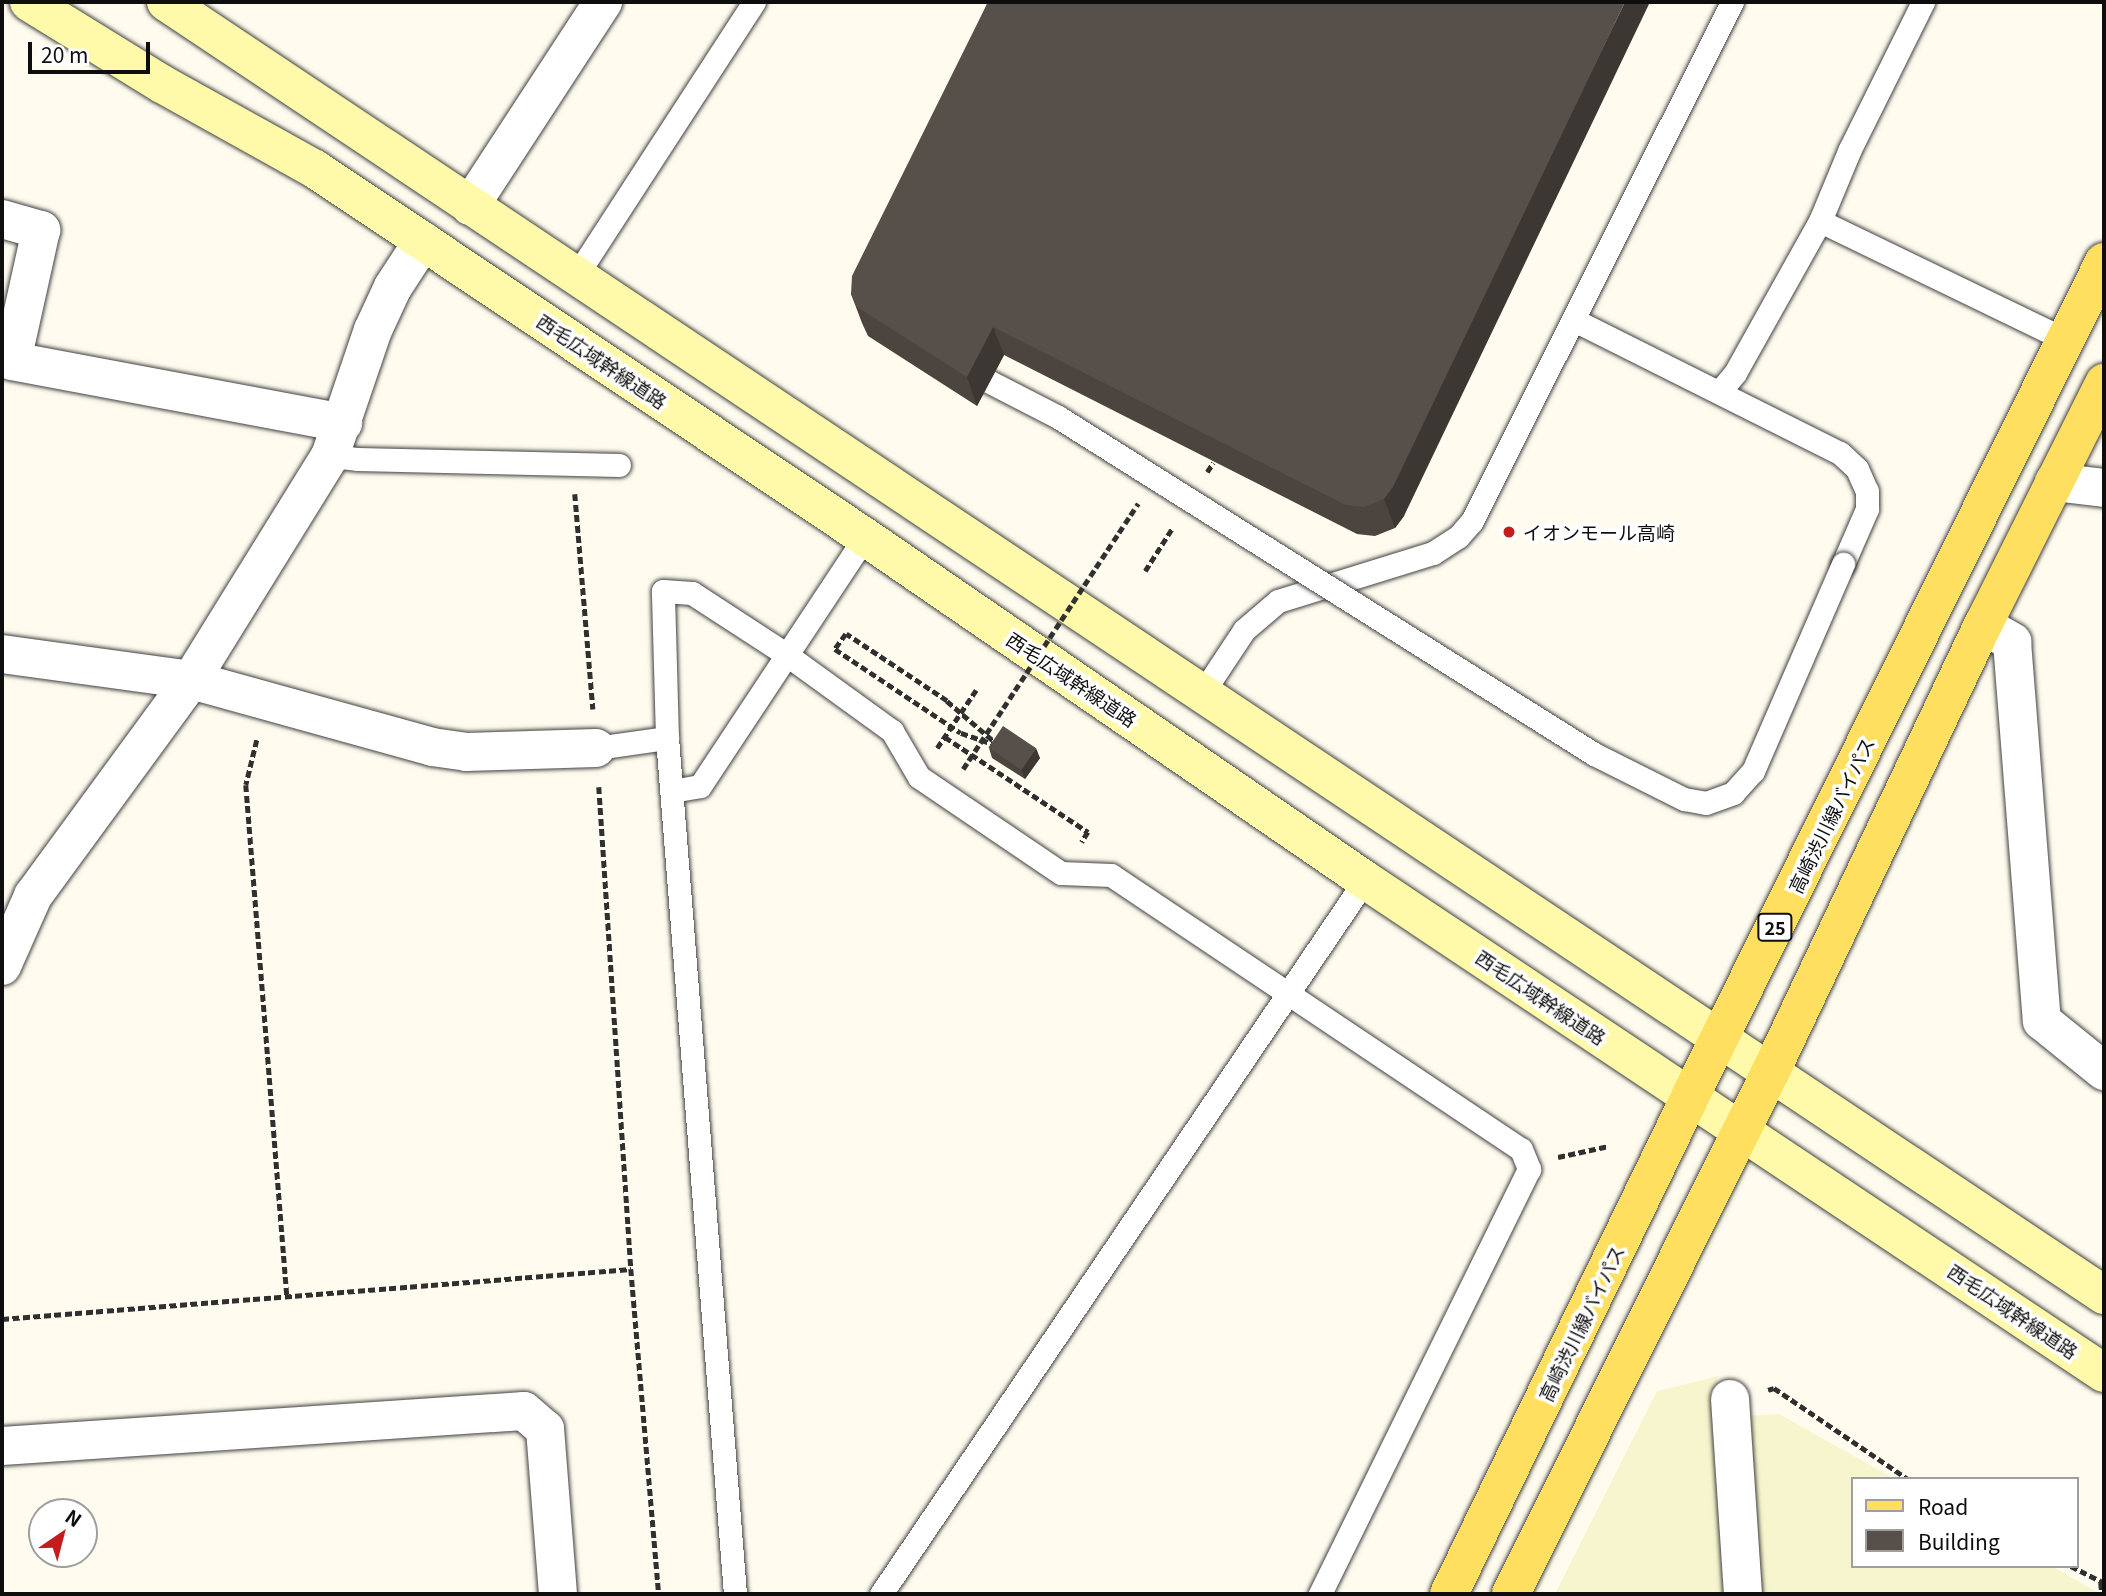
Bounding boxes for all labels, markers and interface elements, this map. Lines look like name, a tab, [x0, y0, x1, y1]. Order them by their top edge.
scale bar	[32, 28, 154, 72]
text: 20 m	[41, 39, 88, 69]
street label: 西毛広域幹線道路	[533, 309, 671, 413]
place label: イオンモール高崎	[1523, 521, 1675, 543]
marker: イオンモール高崎	[1501, 524, 1517, 540]
street label: 西毛広域幹線道路	[1003, 627, 1141, 731]
street label: 高崎渋川線バイパス	[1783, 733, 1879, 897]
road number: 25	[1756, 912, 1794, 942]
street label: 西毛広域幹線道路	[1472, 945, 1610, 1049]
street label: 高崎渋川線バイパス	[1533, 1241, 1629, 1405]
street label: 西毛広域幹線道路	[1944, 1259, 2082, 1363]
legend	[1850, 1477, 2078, 1568]
text: Road	[1918, 1491, 1968, 1521]
north arrow	[28, 1498, 98, 1568]
text: N	[61, 1502, 88, 1532]
text: Building	[1918, 1526, 2000, 1556]

